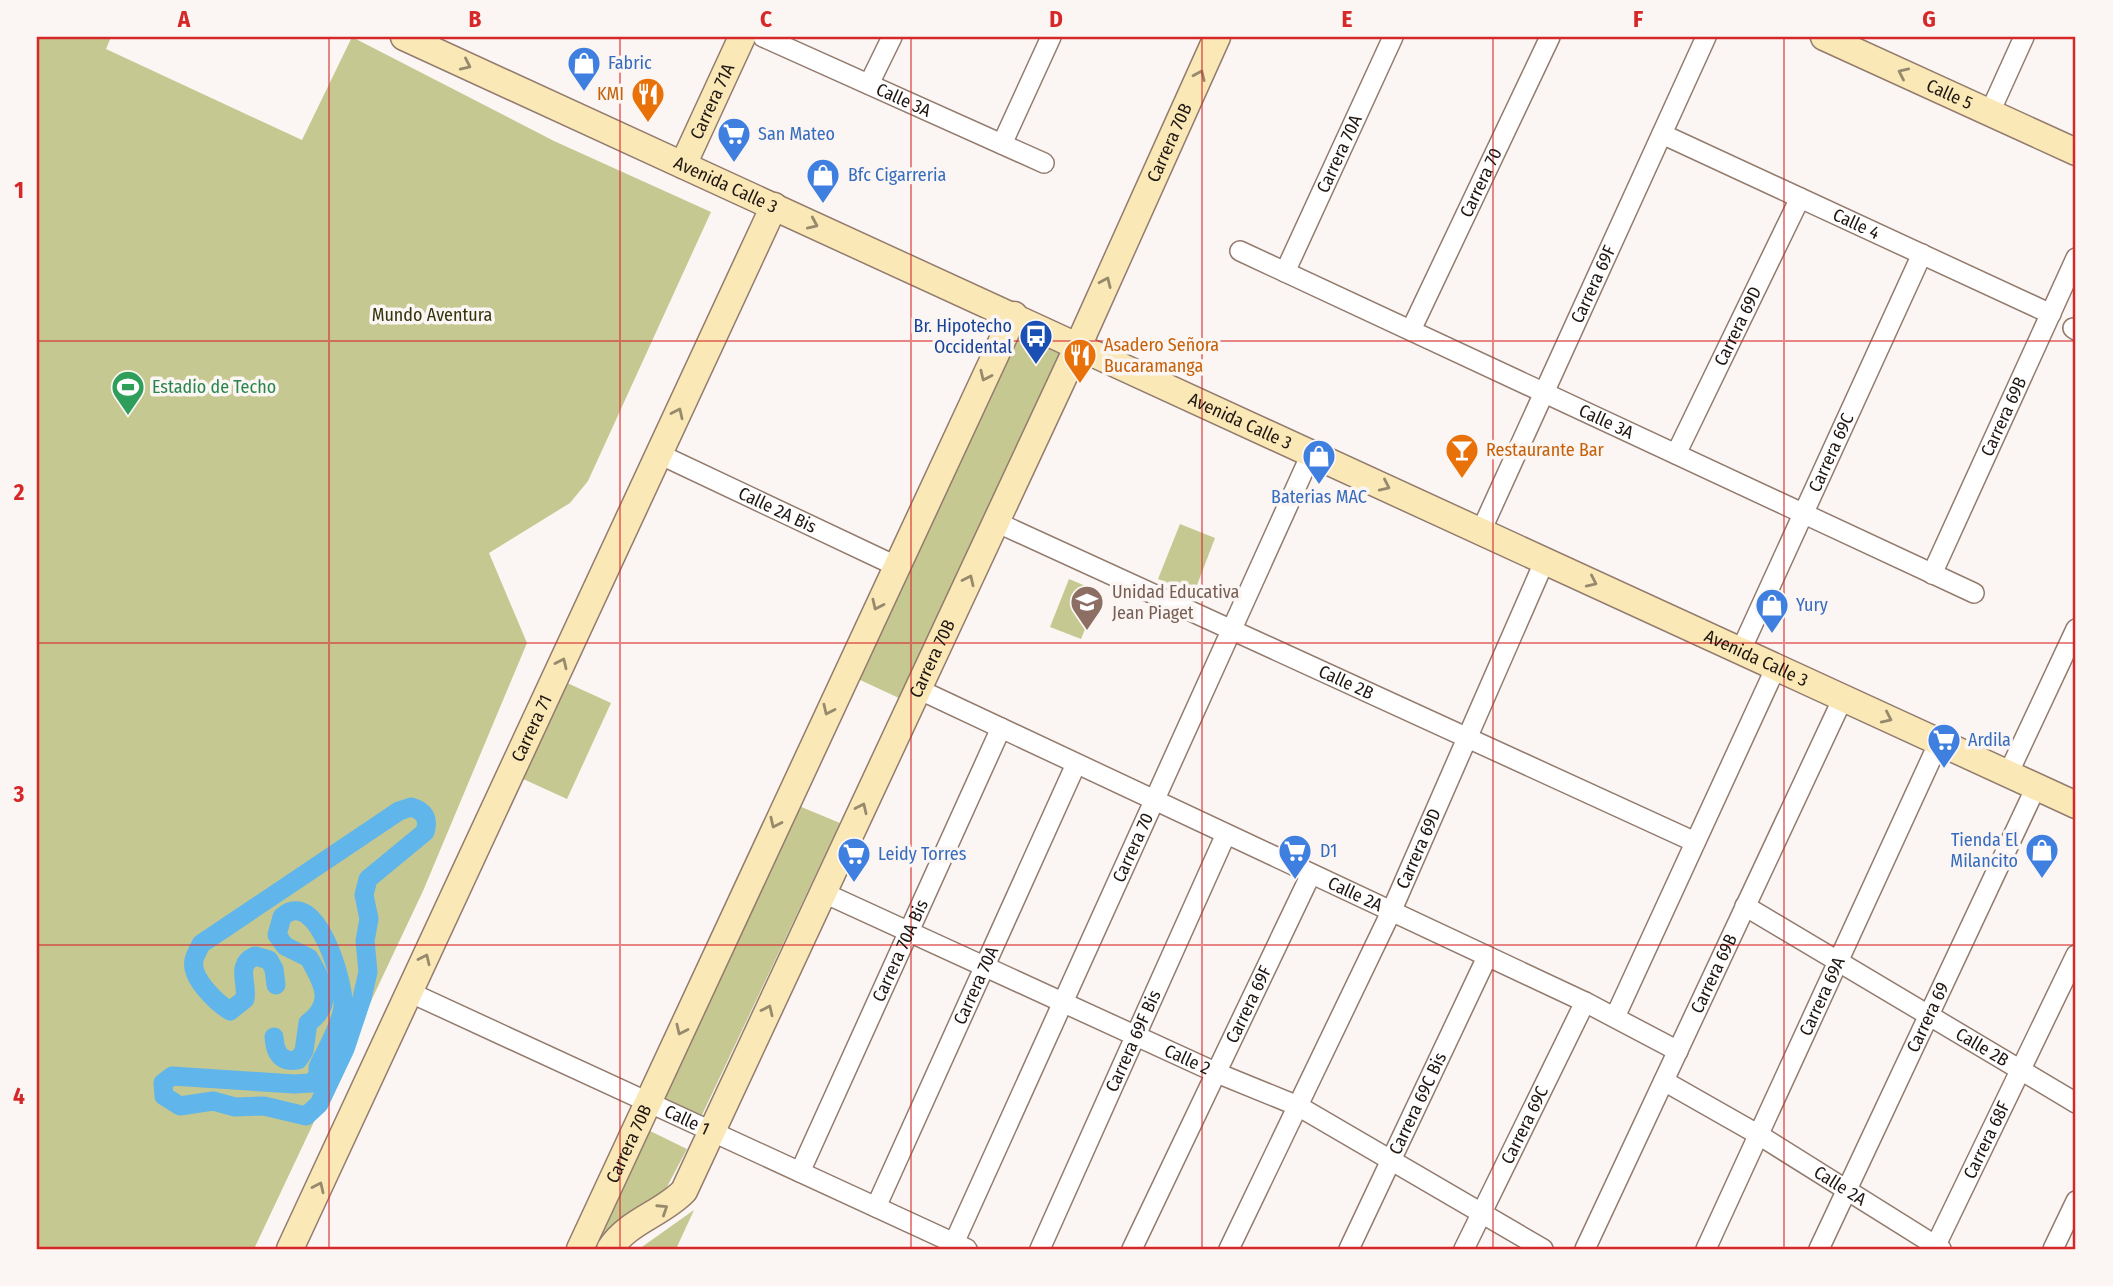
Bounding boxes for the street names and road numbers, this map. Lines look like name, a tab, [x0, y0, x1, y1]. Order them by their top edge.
street label: Carrera 71A	[685, 59, 739, 143]
street label: Calle 5	[1923, 74, 1976, 114]
street label: Calle 3A	[873, 78, 935, 122]
street label: Carrera 70B	[1142, 100, 1197, 185]
street label: Carrera 70A	[1312, 111, 1367, 196]
street label: Carrera 70	[1455, 145, 1507, 221]
street label: Avenida Calle 3	[670, 152, 781, 218]
street label: Calle 4	[1829, 204, 1883, 244]
street label: Carrera 69F	[1566, 242, 1621, 327]
street label: Carrera 69D	[1709, 283, 1766, 369]
street label: Carrera 69B	[1976, 373, 2031, 460]
street label: Avenida Calle 3	[1185, 388, 1295, 454]
street label: Calle 3A	[1575, 399, 1638, 444]
street label: Carrera 69C	[1804, 410, 1859, 495]
street label: Calle 2A Bis	[735, 482, 820, 538]
street label: Carrera 70B	[905, 616, 960, 701]
street label: Avenida Calle 3	[1701, 625, 1811, 691]
street label: Calle 2B	[1315, 660, 1377, 704]
street label: Carrera 71	[507, 691, 557, 765]
street label: Carrera 69D	[1391, 805, 1446, 892]
street label: Carrera 70	[1108, 809, 1158, 886]
street label: Calle 2A	[1325, 872, 1386, 917]
street label: Carrera 70A Bis	[868, 896, 933, 1005]
street label: Carrera 69B	[1686, 930, 1742, 1017]
street label: Carrera 70A	[949, 942, 1003, 1028]
street label: Carrera 69A	[1794, 953, 1850, 1039]
street label: Carrera 69F	[1221, 962, 1277, 1047]
street label: Carrera 69	[1902, 979, 1954, 1056]
street label: Carrera 69F Bis	[1101, 986, 1166, 1095]
street label: Calle 2B	[1952, 1023, 2013, 1072]
street label: Calle 2	[1161, 1039, 1214, 1080]
street label: Carrera 69C Bis	[1384, 1048, 1451, 1158]
street label: Carrera 69C	[1496, 1082, 1553, 1168]
street label: Carrera 68F	[1959, 1098, 2015, 1182]
street label: Calle 1	[661, 1100, 713, 1140]
street label: Carrera 70B	[601, 1101, 657, 1186]
street label: Calle 2A	[1810, 1161, 1871, 1211]

